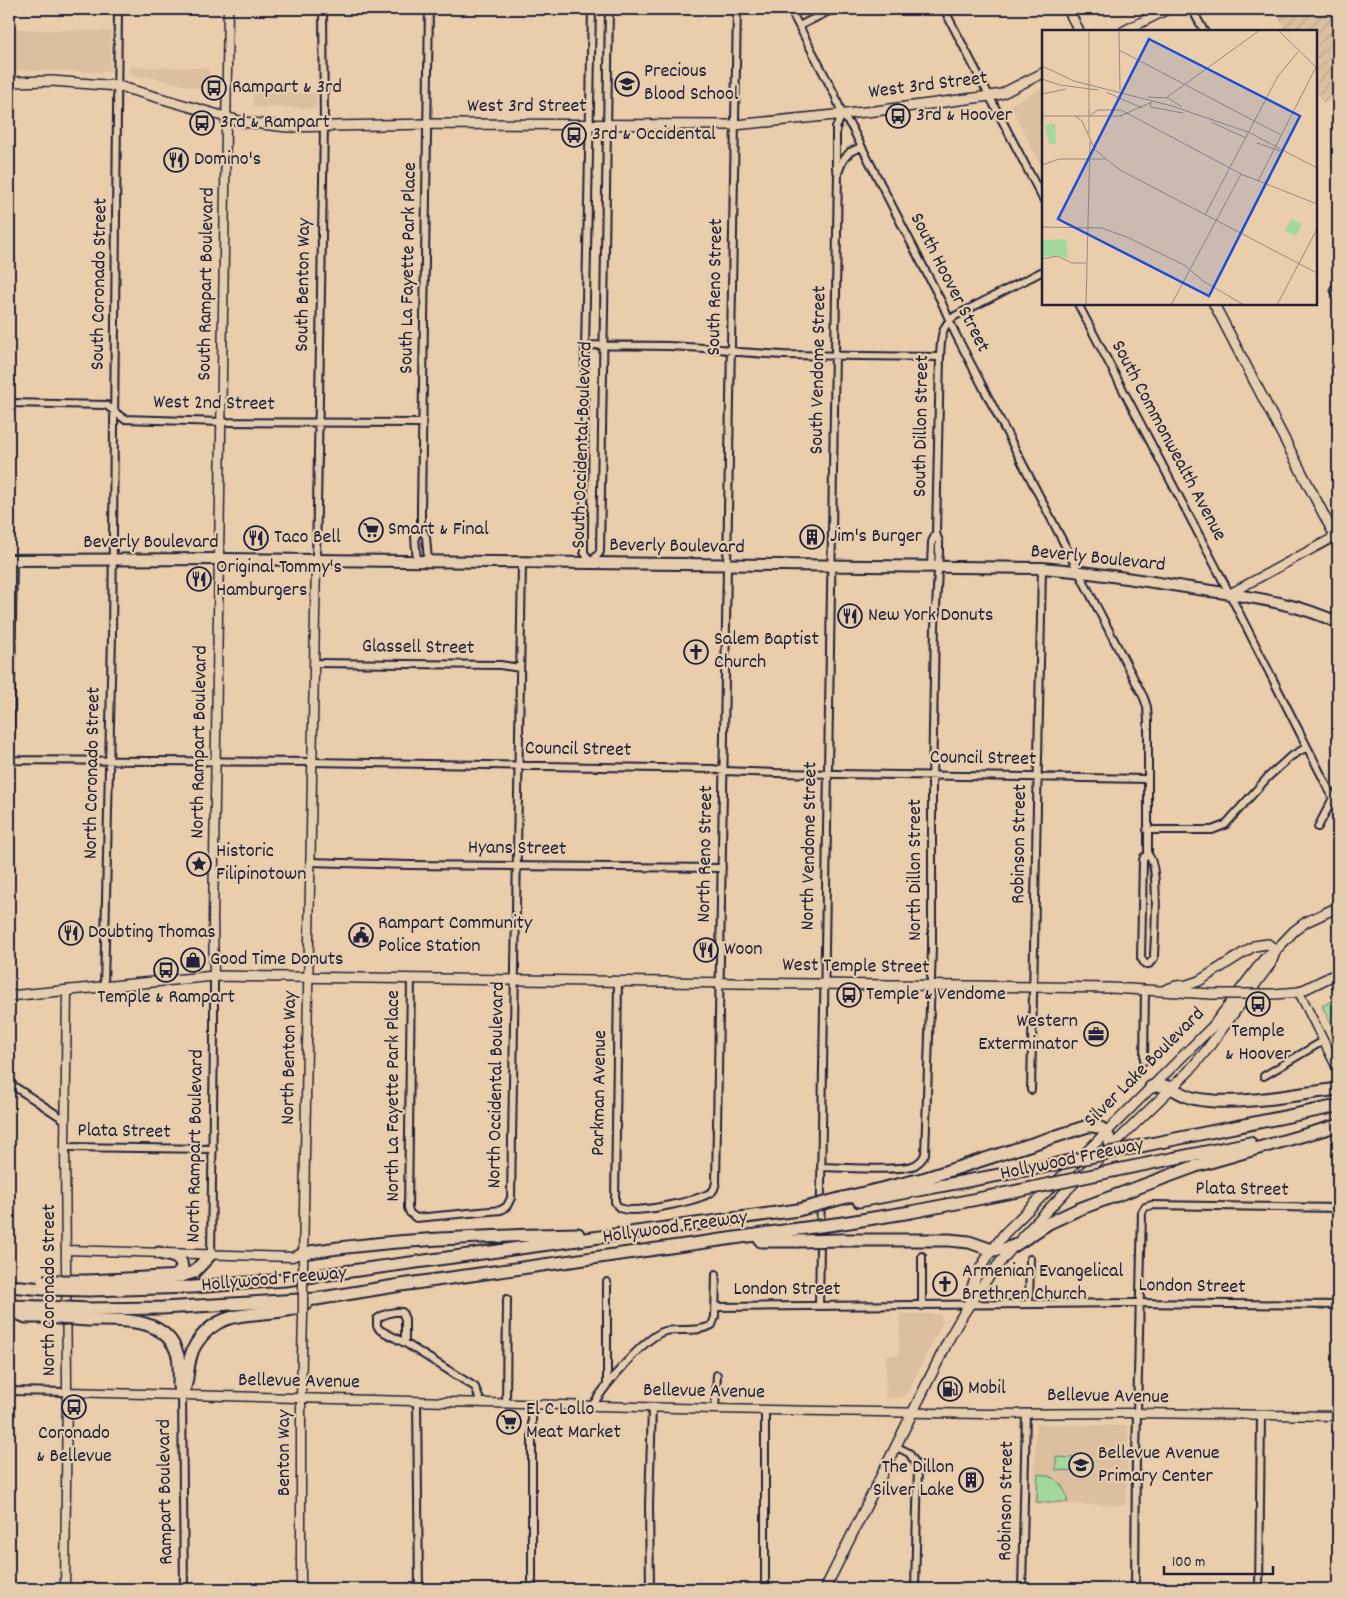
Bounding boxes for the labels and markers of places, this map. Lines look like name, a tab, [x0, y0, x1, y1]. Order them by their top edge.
place label: Precious Blood School	[644, 58, 739, 109]
school or university icon: Precious Blood School	[614, 71, 640, 97]
place label: Rampart & 3rd	[232, 74, 342, 102]
bus stop icon: Rampart & 3rd	[201, 75, 227, 101]
place label: 3rd & Hoover	[916, 102, 1013, 130]
bus stop icon: 3rd & Hoover	[885, 103, 911, 129]
place label: 3rd & Rampart	[220, 109, 330, 137]
bus stop icon: 3rd & Rampart	[189, 110, 215, 136]
place label: 3rd & Occidental	[592, 121, 716, 149]
bus stop icon: 3rd & Occidental	[561, 122, 587, 148]
place label: Domino's	[194, 146, 261, 174]
restaurant icon: Domino's	[163, 147, 189, 173]
place label: Smart & Final	[388, 516, 489, 544]
supermarket icon: Smart & Final	[358, 517, 384, 543]
place label: Jim's Burger	[830, 523, 923, 551]
place label: Taco Bell	[274, 524, 341, 552]
building icon: Jim's Burger	[799, 524, 825, 550]
restaurant icon: Taco Bell	[243, 525, 269, 551]
place label: Original Tommy's Hamburgers	[216, 554, 342, 605]
restaurant icon: Original Tommy's Hamburgers	[186, 566, 212, 592]
place label: New York Donuts	[868, 602, 993, 630]
restaurant icon: New York Donuts	[837, 603, 863, 629]
place label: Salem Baptist Church	[714, 626, 819, 677]
church icon: Salem Baptist Church	[683, 639, 709, 665]
place label: Historic Filipinotown	[216, 838, 306, 889]
place icon: Historic Filipinotown	[186, 851, 212, 877]
place label: Rampart Community Police Station	[378, 910, 533, 961]
place label: Doubting Thomas	[88, 919, 216, 947]
restaurant icon: Doubting Thomas	[58, 920, 84, 946]
public building icon: Rampart Community Police Station	[348, 922, 374, 948]
place label: Woon	[724, 936, 763, 964]
restaurant icon: Woon	[693, 937, 719, 963]
place label: Good Time Donuts	[210, 946, 344, 974]
shop icon: Good Time Donuts	[180, 947, 206, 973]
bus stop icon: Temple & Rampart	[153, 957, 179, 983]
place label: Temple & Vendome	[866, 981, 1006, 1009]
bus stop icon: Temple & Vendome	[836, 982, 862, 1008]
place label: Temple & Rampart	[97, 984, 235, 1012]
bus stop icon: Temple & Hoover	[1245, 991, 1271, 1017]
place label: Western Exterminator	[978, 1008, 1079, 1059]
place label: Temple & Hoover	[1225, 1018, 1292, 1069]
office icon: Western Exterminator	[1083, 1021, 1109, 1047]
place label: Armenian Evangelical Brethren Church	[962, 1258, 1123, 1309]
church icon: Armenian Evangelical Brethren Church	[932, 1271, 958, 1297]
place label: Mobil	[968, 1375, 1006, 1403]
fuel station icon: Mobil	[937, 1376, 963, 1402]
bus stop icon: Coronado & Bellevue	[61, 1394, 87, 1420]
place label: El C Lollo Meat Market	[526, 1396, 621, 1447]
supermarket icon: El C Lollo Meat Market	[496, 1409, 522, 1435]
place label: Coronado & Bellevue	[36, 1420, 112, 1471]
place label: Bellevue Avenue Primary Center	[1098, 1440, 1220, 1491]
school or university icon: Bellevue Avenue Primary Center	[1068, 1452, 1094, 1478]
place label: The Dillon Silver Lake	[873, 1454, 954, 1505]
building icon: The Dillon Silver Lake	[958, 1467, 984, 1493]

